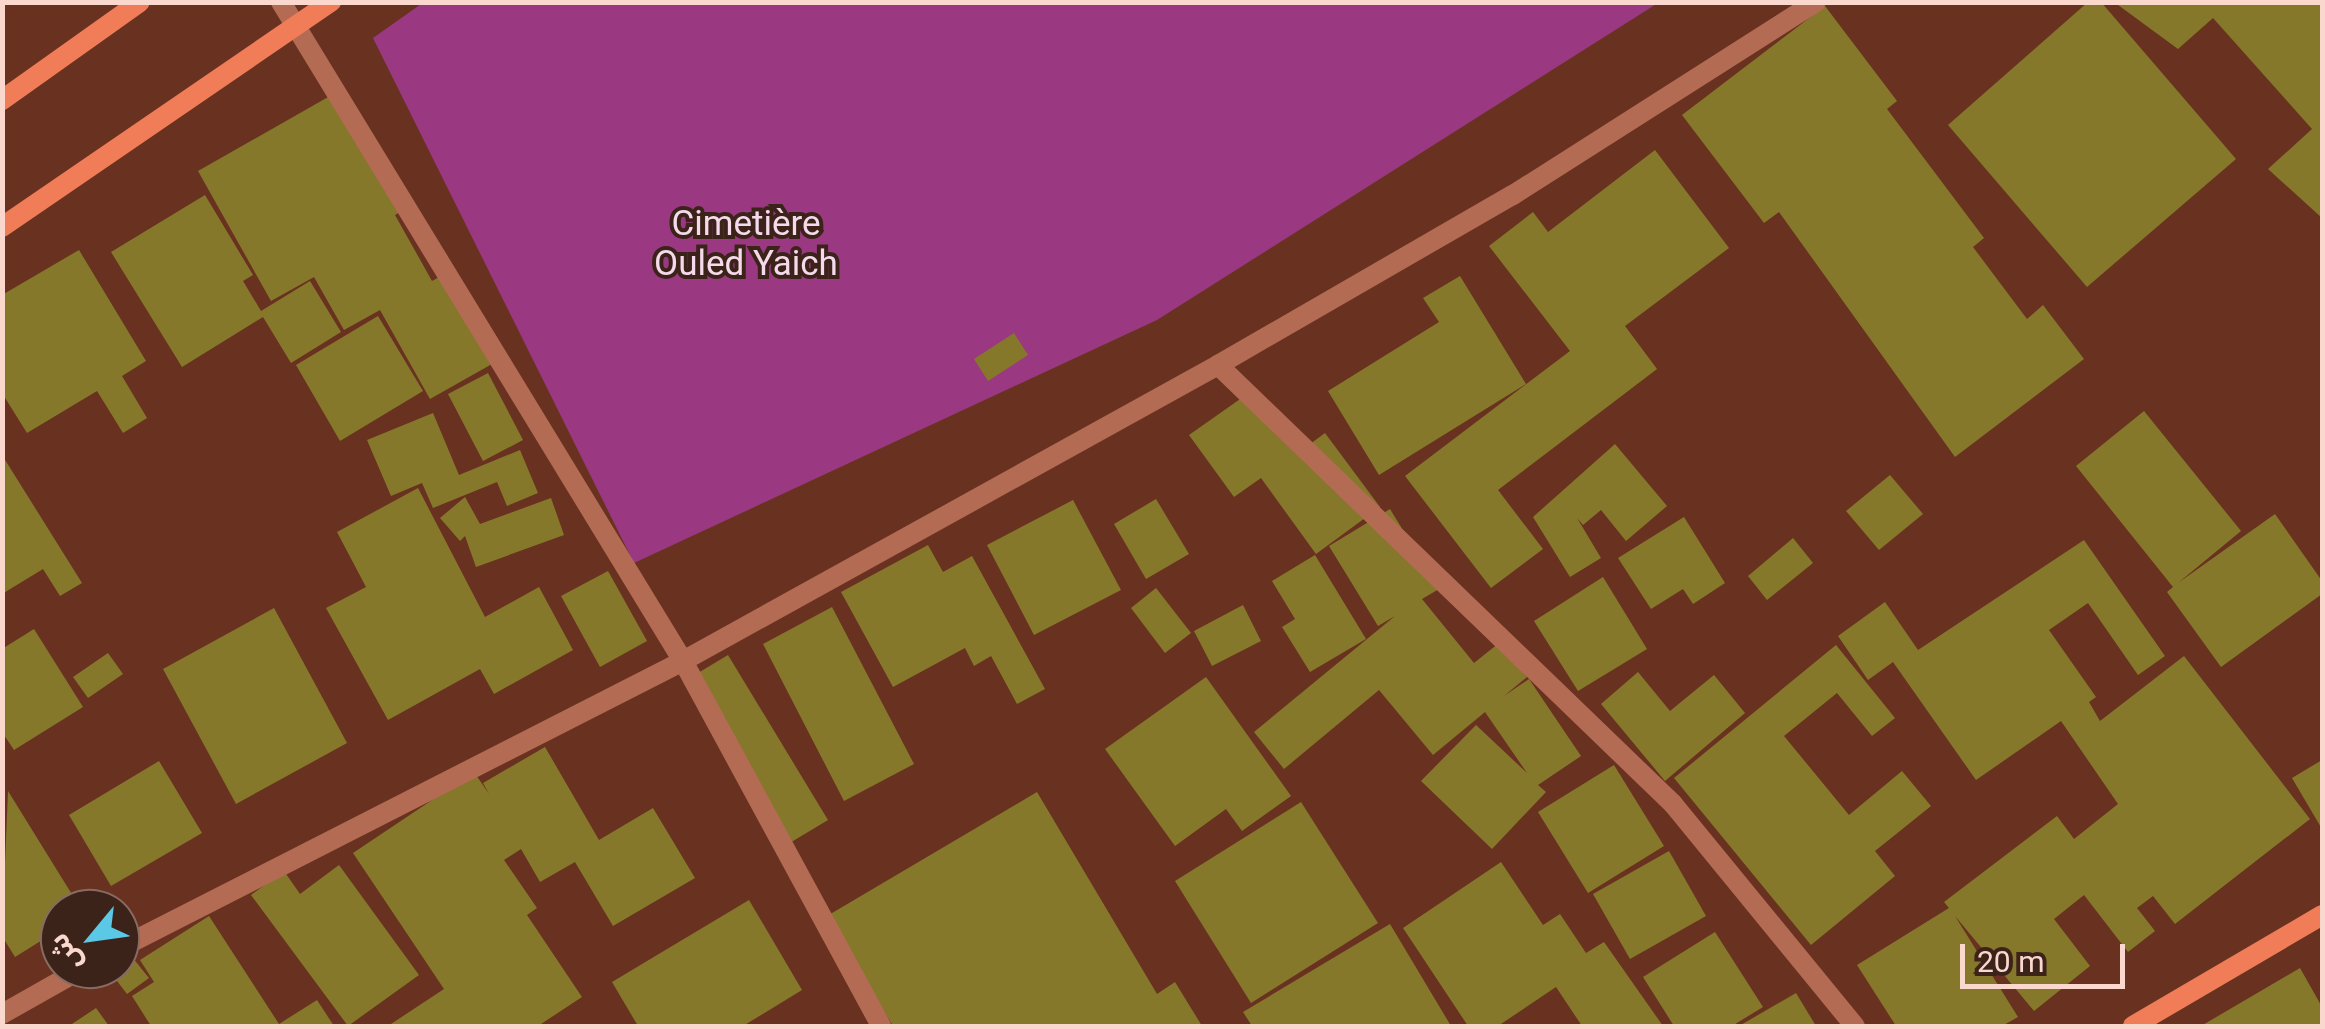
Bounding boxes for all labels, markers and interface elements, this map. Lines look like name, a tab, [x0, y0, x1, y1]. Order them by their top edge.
park label: Cimetière Ouled Yaich	[654, 203, 838, 285]
north arrow	[40, 889, 140, 989]
scale bar	[1965, 924, 2130, 986]
text: ش	[41, 928, 89, 978]
text: 20 m	[1977, 944, 2044, 979]

